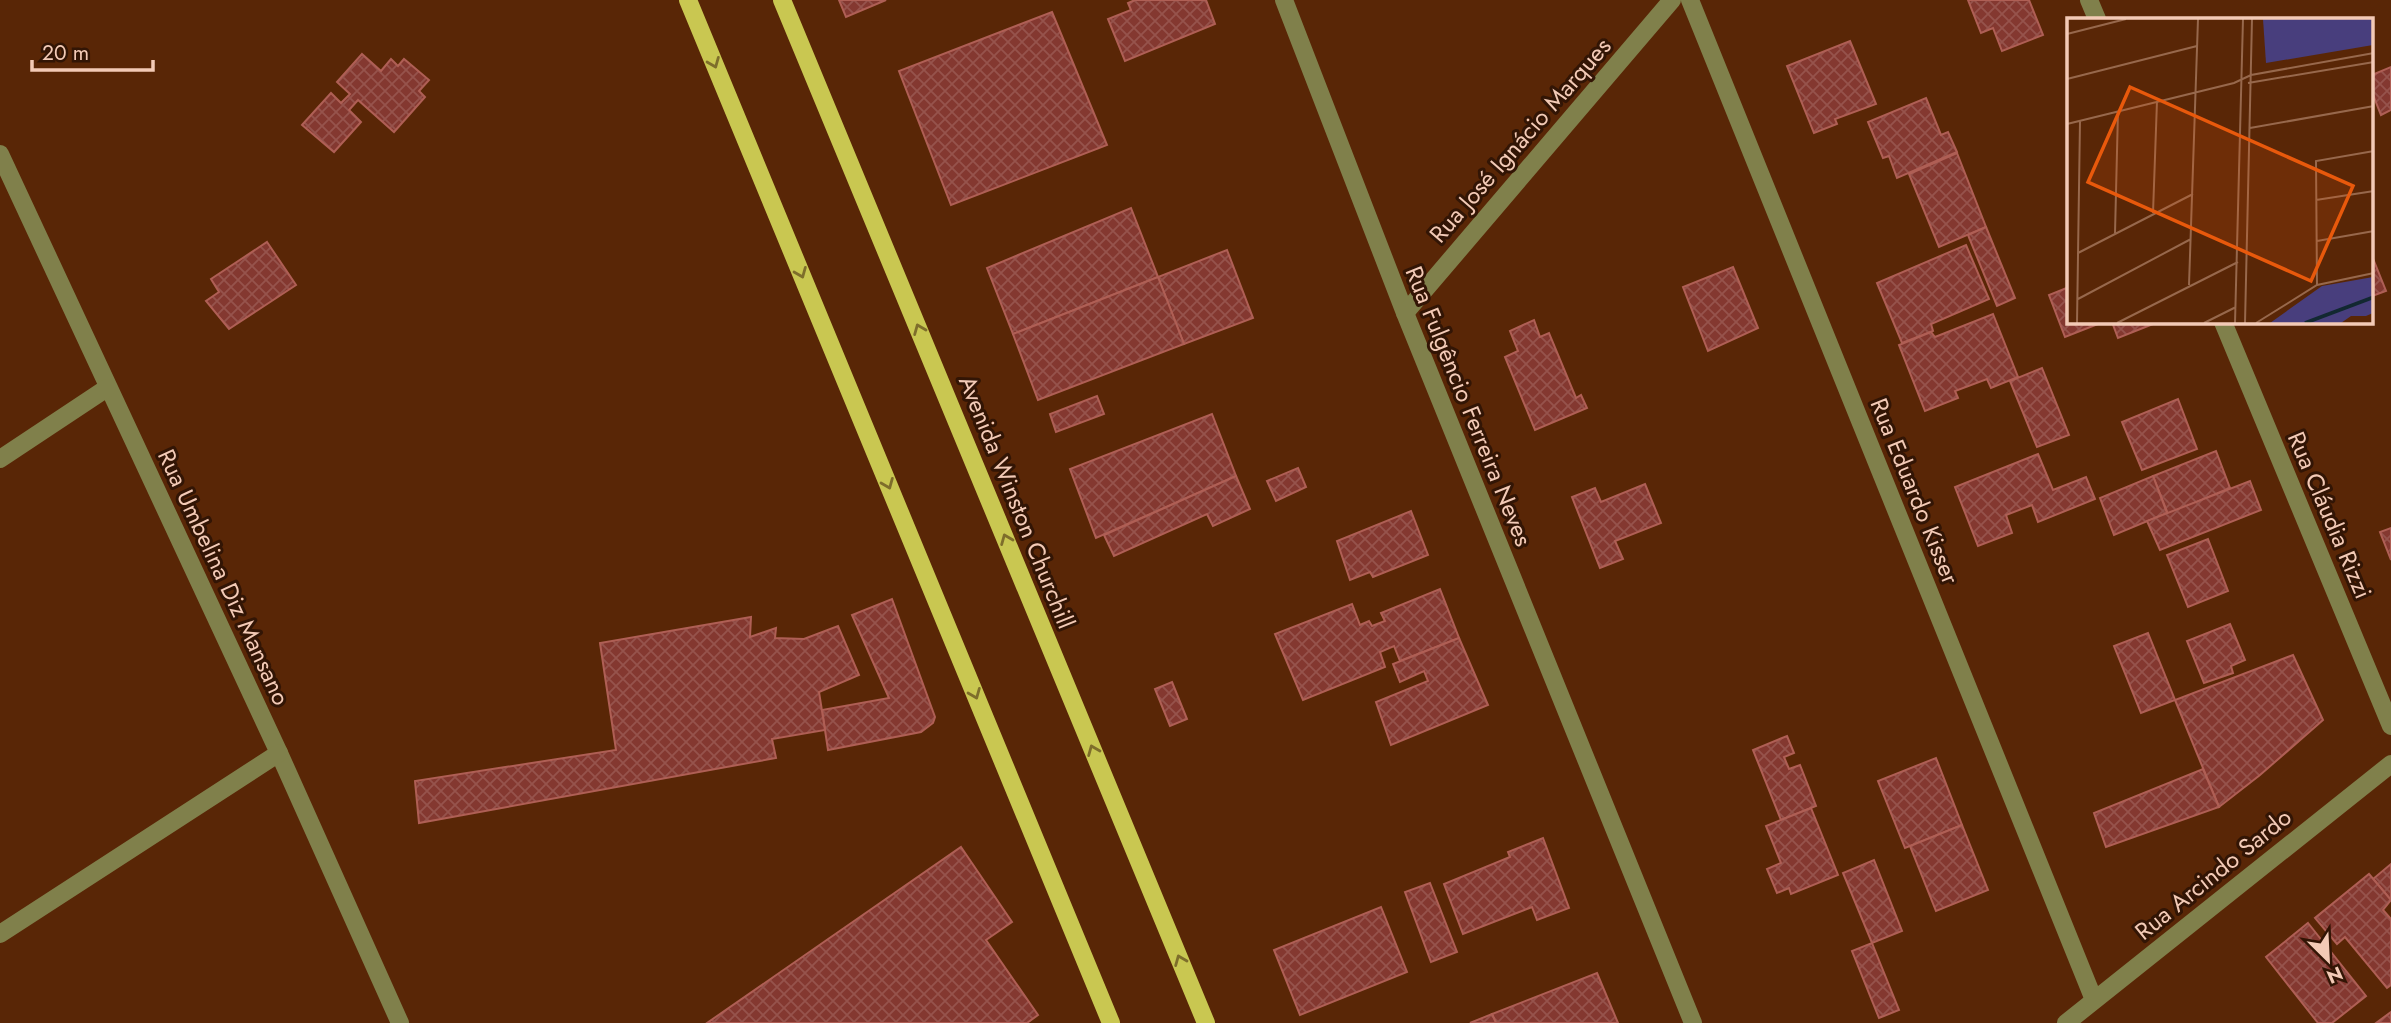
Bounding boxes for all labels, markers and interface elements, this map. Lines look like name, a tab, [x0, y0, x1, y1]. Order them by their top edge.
inset map	[2067, 18, 2374, 324]
scale bar	[32, 28, 152, 72]
street label: Rua José Ignácio Marques	[1421, 30, 1619, 250]
text: 20 m	[42, 38, 89, 68]
one-way arrow	[706, 56, 720, 68]
street label: Rua Fulgêncio Ferreira Neves	[1397, 261, 1541, 551]
one-way arrow	[793, 267, 807, 279]
one-way arrow	[914, 324, 928, 336]
street label: Avenida Winston Churchill	[950, 370, 1084, 634]
street label: Rua Eduardo Kisser	[1862, 393, 1969, 590]
street label: Rua Cláudia Rizzi	[2279, 426, 2381, 604]
street label: Rua Umbelina Diz Mansano	[149, 443, 299, 711]
one-way arrow	[880, 476, 894, 489]
one-way arrow	[1000, 534, 1014, 547]
one-way arrow	[967, 687, 981, 699]
one-way arrow	[1087, 744, 1101, 757]
street label: Rua Arcindo Sardo	[2127, 800, 2299, 948]
north arrow	[2293, 925, 2363, 995]
one-way arrow	[1174, 955, 1188, 967]
text: N	[2322, 960, 2347, 990]

